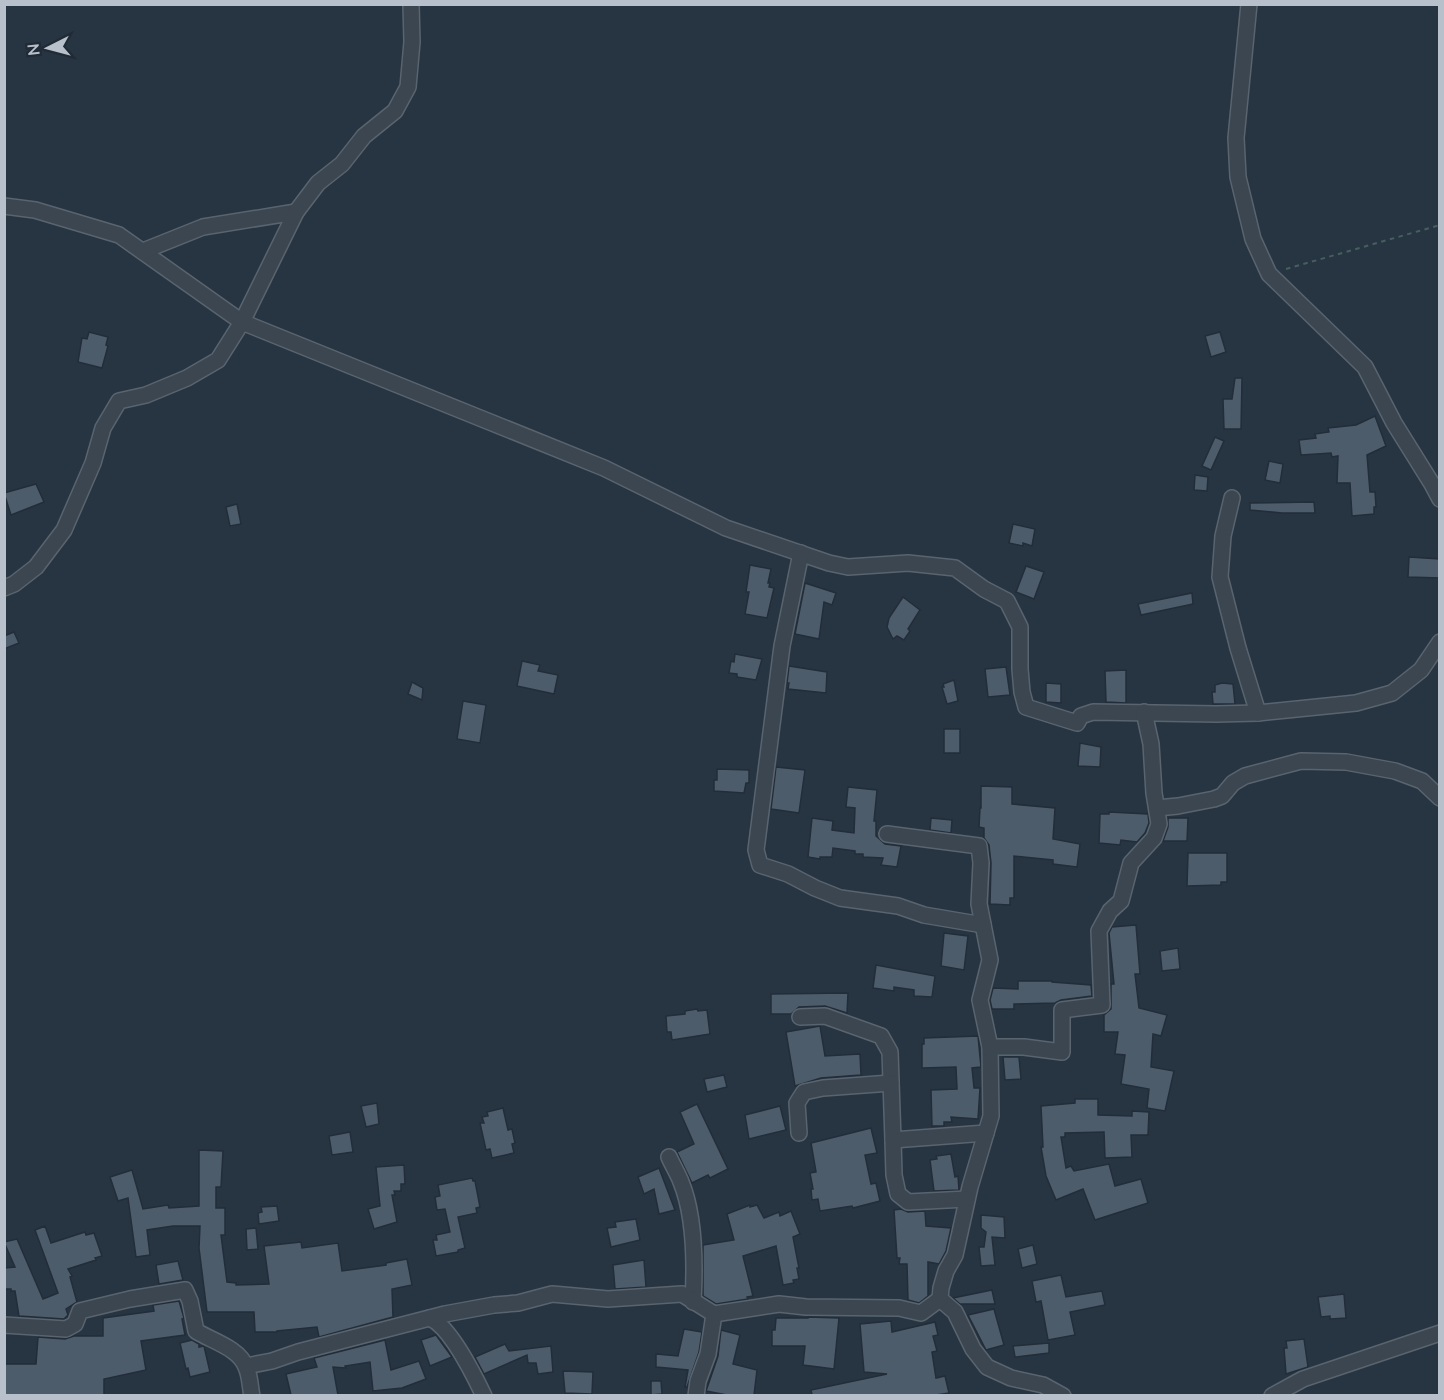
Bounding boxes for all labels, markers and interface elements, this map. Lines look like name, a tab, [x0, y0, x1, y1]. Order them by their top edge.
north arrow	[18, 18, 78, 78]
text: N	[23, 43, 44, 57]

